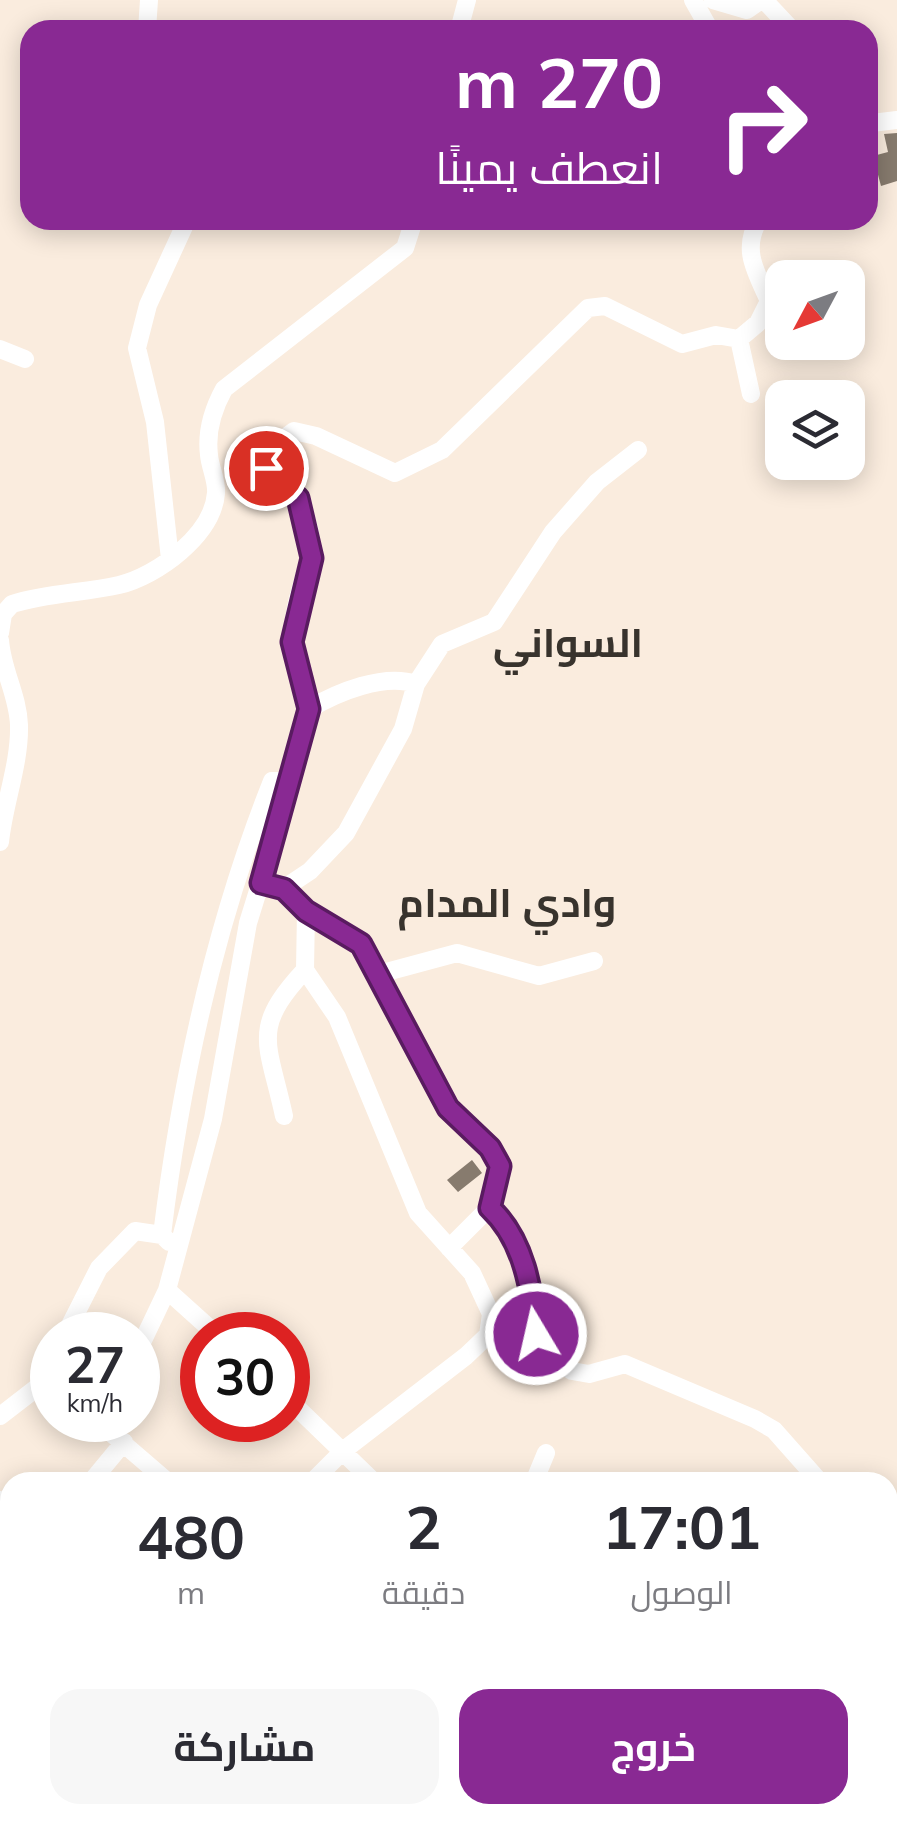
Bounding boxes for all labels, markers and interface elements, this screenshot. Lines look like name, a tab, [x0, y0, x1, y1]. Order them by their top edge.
text: 270 m	[455, 38, 663, 126]
icon: right	[698, 60, 828, 190]
text: انعطف يمينًا	[435, 139, 663, 195]
north arrow	[765, 260, 865, 360]
map controls	[765, 260, 865, 480]
button: layers	[765, 380, 865, 480]
pin	[224, 426, 309, 511]
icon: arrive	[239, 441, 294, 496]
district label: السواني	[493, 617, 643, 675]
district label: وادي المدام	[398, 877, 616, 935]
position arrow	[484, 1282, 588, 1386]
speed limit sign: 30	[180, 1312, 310, 1442]
text: 27	[65, 1333, 125, 1396]
text: km/h	[67, 1387, 123, 1418]
text: 2	[406, 1489, 442, 1564]
text: 17:01	[602, 1489, 761, 1564]
text: 480	[137, 1499, 245, 1574]
text: m	[177, 1572, 205, 1612]
text: دقيقة	[382, 1572, 465, 1612]
text: الوصول	[631, 1572, 733, 1612]
button: مشاركة	[50, 1689, 439, 1804]
button: خروج	[459, 1689, 848, 1804]

